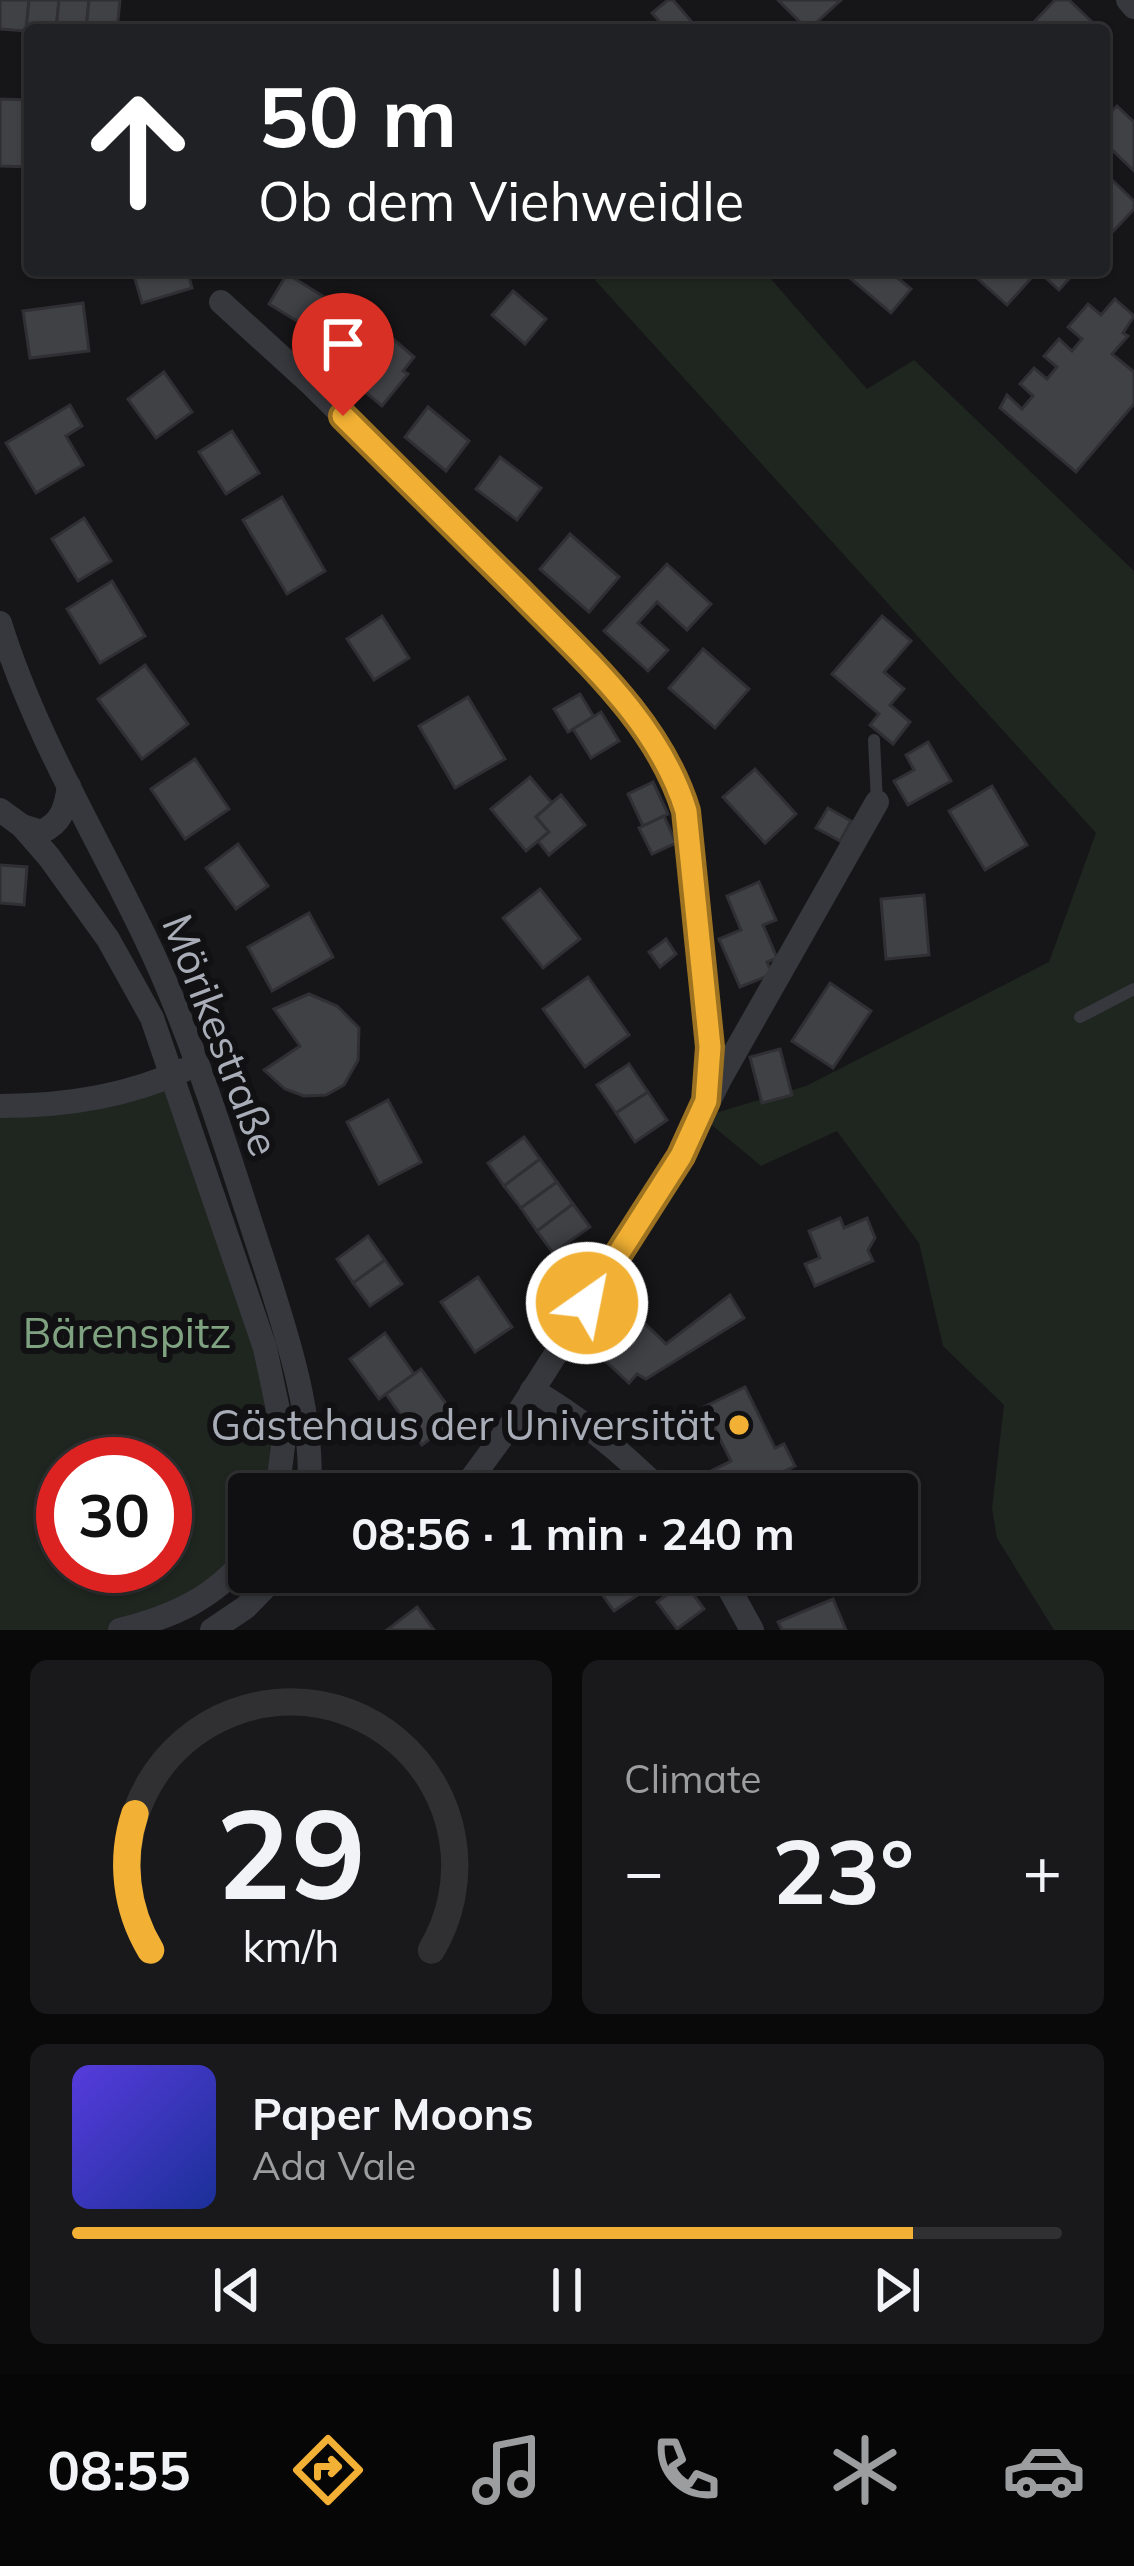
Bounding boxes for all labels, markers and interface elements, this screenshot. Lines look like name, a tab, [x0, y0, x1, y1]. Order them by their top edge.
text: 50 m	[258, 63, 457, 168]
icon: ahead	[60, 72, 216, 228]
text: Ob dem Viehweidle	[258, 167, 744, 235]
pin	[292, 293, 394, 416]
icon: arrive	[310, 311, 376, 377]
street label: Mörikestraße	[151, 907, 292, 1163]
position arrow	[524, 1240, 650, 1366]
park label: Bärenspitz	[23, 1306, 231, 1359]
place label: Gästehaus der Universität	[210, 1398, 715, 1451]
marker: Gästehaus der Universität	[726, 1412, 752, 1438]
speed limit sign: 30	[36, 1437, 192, 1593]
text: 08:56 · 1 min · 240 m	[351, 1505, 795, 1561]
text: Climate	[624, 1754, 762, 1803]
text: 29	[216, 1774, 366, 1930]
text: 23°	[772, 1814, 914, 1927]
text: −	[624, 1829, 664, 1912]
text: +	[1022, 1829, 1062, 1912]
text: km/h	[242, 1919, 340, 1973]
text: Paper Moons	[252, 2085, 534, 2141]
text: Ada Vale	[252, 2141, 416, 2190]
icon: previous	[204, 2257, 270, 2323]
icon: pause	[534, 2257, 600, 2323]
icon: next	[864, 2257, 930, 2323]
icon: directions	[286, 2428, 370, 2512]
icon: music	[465, 2428, 549, 2512]
icon: phone	[644, 2428, 728, 2512]
icon: climate	[823, 2428, 907, 2512]
icon: car	[1002, 2428, 1086, 2512]
text: 08:55	[48, 2436, 191, 2504]

